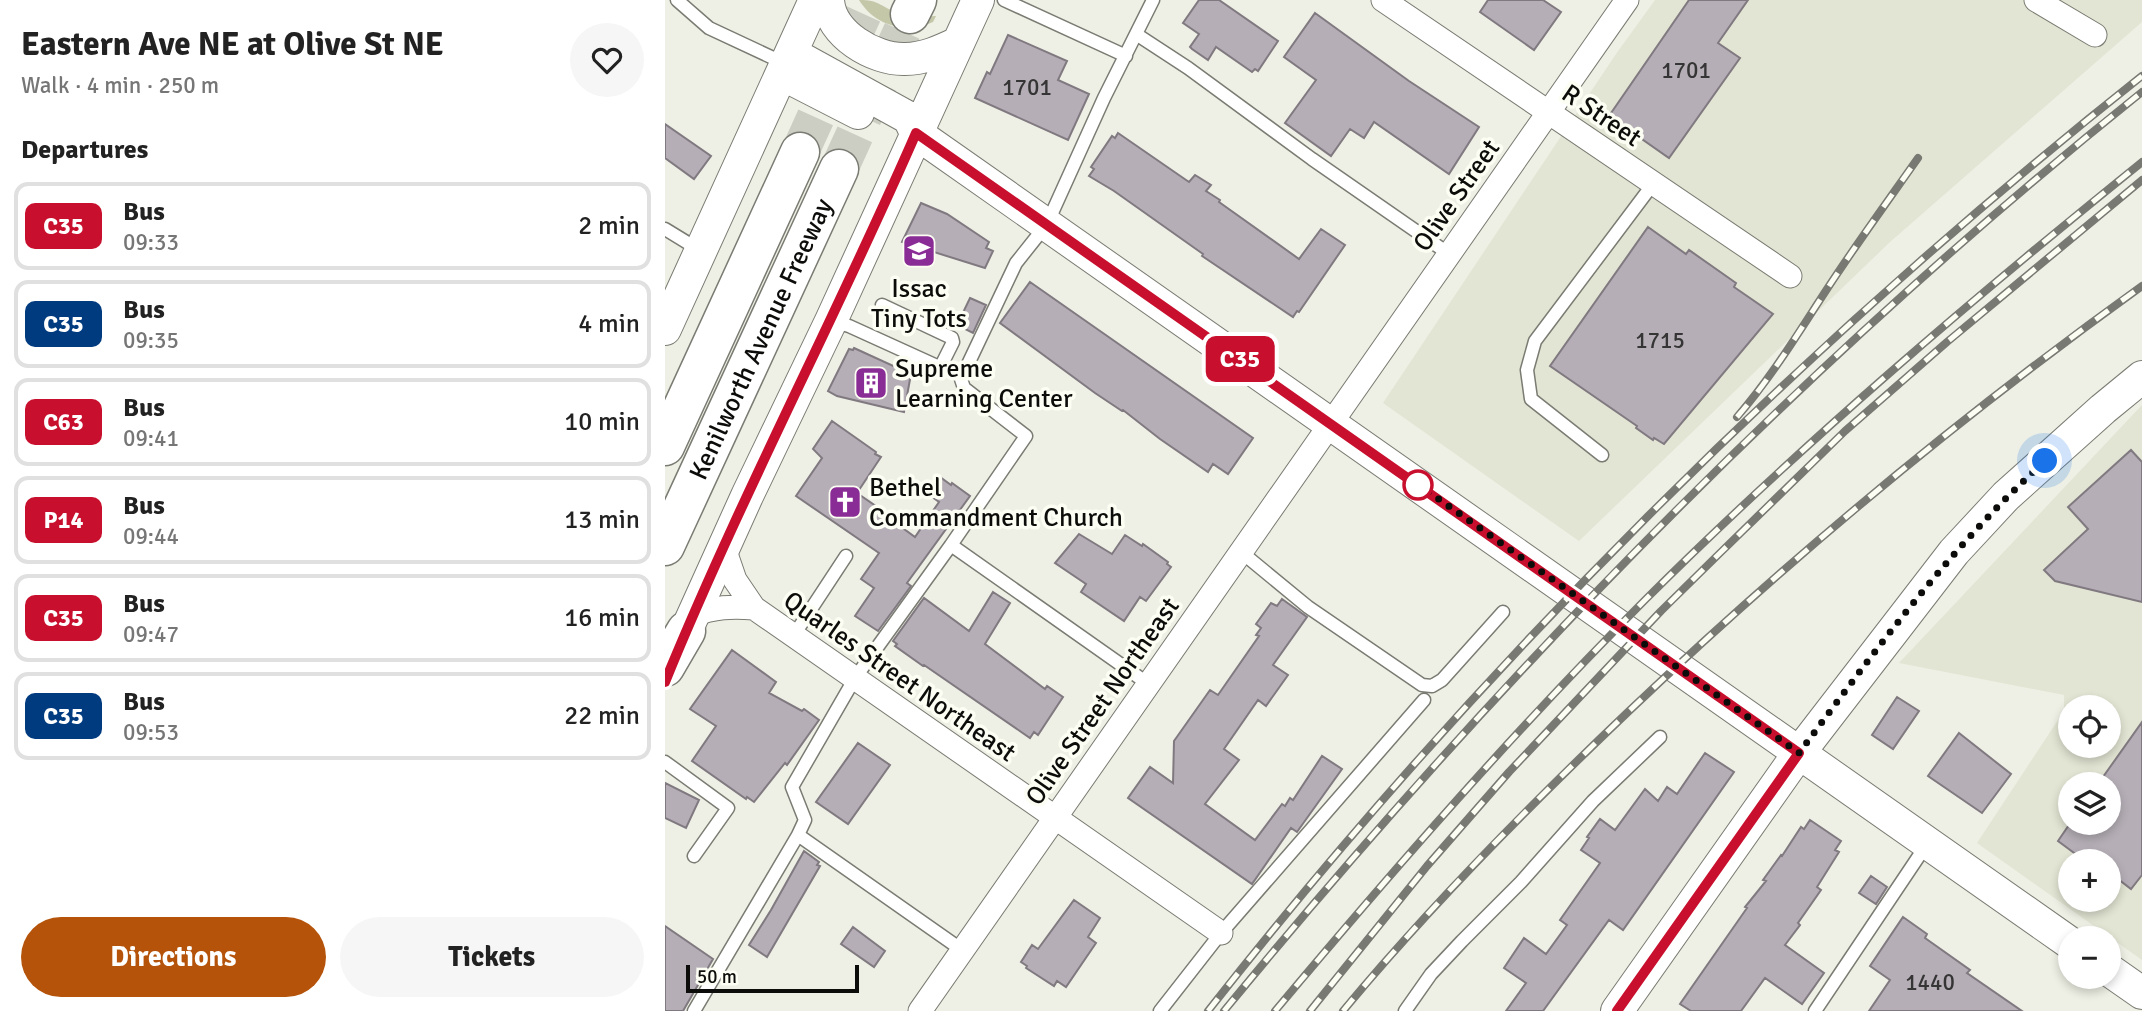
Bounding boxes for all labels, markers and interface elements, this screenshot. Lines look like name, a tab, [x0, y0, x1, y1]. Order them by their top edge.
button: heart	[570, 23, 644, 97]
text: Eastern Ave NE at Olive St NE	[21, 24, 444, 65]
house number: 1701	[1661, 56, 1711, 85]
text: Walk · 4 min · 250 m	[21, 71, 219, 100]
house number: 1701	[1002, 73, 1052, 102]
street label: R Street	[1556, 78, 1647, 154]
street label: Olive Street	[1407, 133, 1507, 258]
text: Departures	[21, 134, 148, 166]
street label: Kenilworth Avenue Freeway	[683, 194, 840, 485]
text: Bus	[123, 196, 165, 228]
text: 2 min	[578, 210, 640, 242]
text: C35	[43, 211, 84, 241]
text: 09:33	[123, 228, 179, 257]
school or university icon: Issac Tiny Tots	[900, 232, 938, 270]
place label: Issac Tiny Tots	[871, 273, 967, 335]
text: Bus	[123, 294, 165, 326]
text: 4 min	[578, 308, 640, 340]
text: C35	[43, 309, 84, 339]
text: 09:35	[123, 326, 179, 355]
house number: 1715	[1635, 326, 1685, 355]
line badge: C35	[1200, 336, 1280, 382]
text: C35	[1220, 344, 1260, 374]
place label: Supreme Learning Center	[895, 353, 1073, 415]
building icon: Supreme Learning Center	[852, 364, 890, 402]
text: Bus	[123, 392, 165, 424]
text: 10 min	[564, 406, 640, 438]
text: C63	[43, 407, 84, 437]
text: 09:41	[123, 424, 179, 453]
your location	[2027, 443, 2062, 478]
unlabelled marker	[1403, 470, 1433, 500]
place label: Bethel Commandment Church	[869, 472, 1123, 534]
church icon: Bethel Commandment Church	[826, 483, 864, 521]
text: Bus	[123, 490, 165, 522]
text: 13 min	[564, 504, 640, 536]
text: P14	[43, 505, 84, 535]
text: 09:44	[123, 522, 179, 551]
street label: Quarles Street Northeast	[777, 585, 1022, 769]
text: Bus	[123, 588, 165, 620]
street label: Olive Street Northeast	[1019, 592, 1187, 812]
text: 16 min	[564, 602, 640, 634]
text: C35	[43, 603, 84, 633]
text: 09:47	[123, 620, 179, 649]
text: Bus	[123, 686, 165, 718]
map controls	[2058, 695, 2121, 989]
button: locate	[2058, 695, 2121, 758]
text: 22 min	[564, 700, 640, 732]
text: C35	[43, 701, 84, 731]
text: 09:53	[123, 718, 179, 747]
button: layers	[2058, 772, 2121, 835]
button: +	[2058, 849, 2121, 912]
button: Directions	[21, 917, 326, 997]
button: Tickets	[340, 917, 644, 997]
button: −	[2058, 926, 2121, 989]
scale bar	[686, 962, 859, 994]
text: 50 m	[697, 965, 737, 989]
house number: 1440	[1905, 968, 1955, 997]

